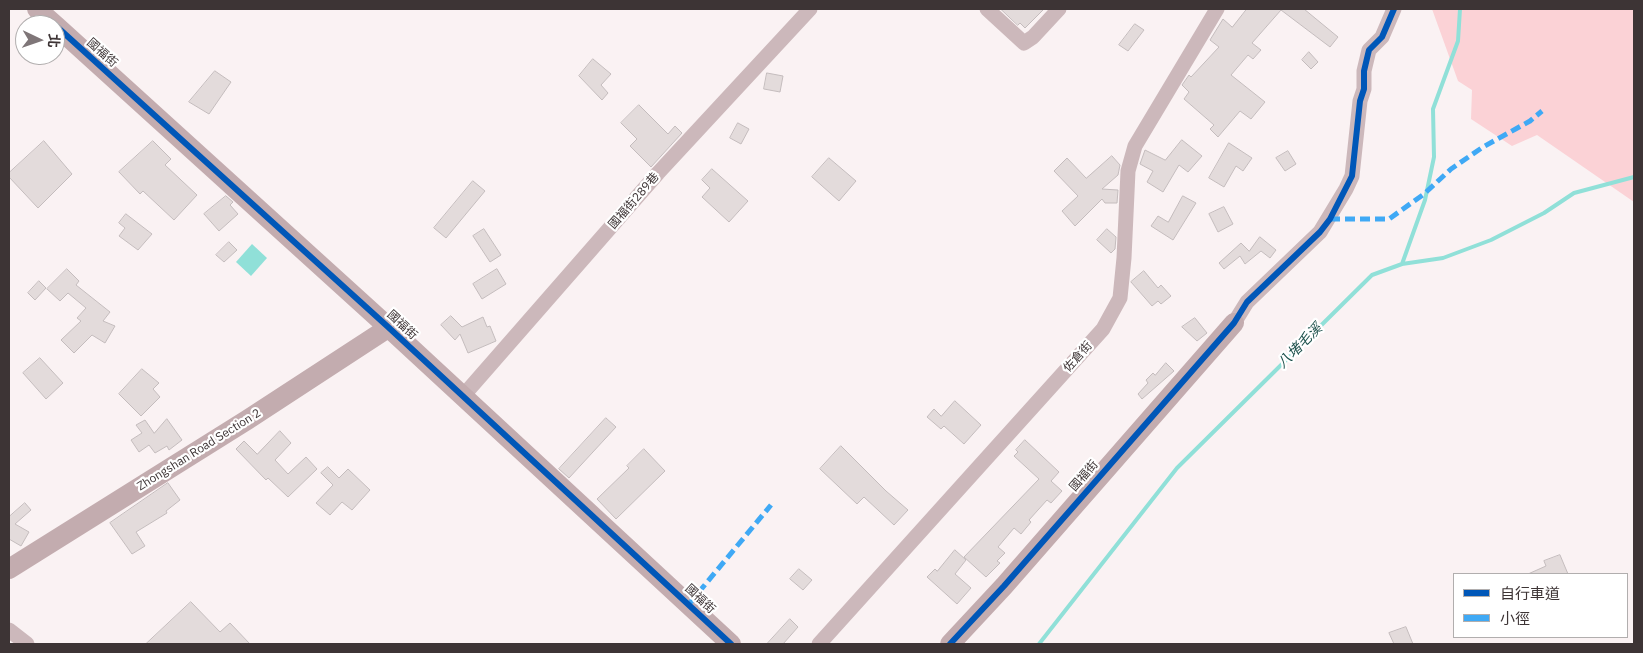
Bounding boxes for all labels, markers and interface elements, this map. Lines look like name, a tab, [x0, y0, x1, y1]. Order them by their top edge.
north arrow	[15, 15, 65, 65]
text: 北	[45, 33, 63, 48]
street label: 國福街	[84, 36, 120, 70]
street label: 國福街289巷	[606, 170, 662, 232]
street label: 國福街	[384, 307, 420, 343]
water label: 八堵毛溪	[1274, 320, 1326, 372]
street label: 佐倉街	[1061, 339, 1095, 375]
street label: Zhongshan Road Section 2	[134, 406, 264, 494]
street label: 國福街	[1067, 458, 1101, 494]
legend	[1453, 573, 1628, 638]
street label: 國福街	[682, 581, 718, 617]
text: 自行車道	[1500, 584, 1560, 603]
text: 小徑	[1500, 609, 1530, 628]

